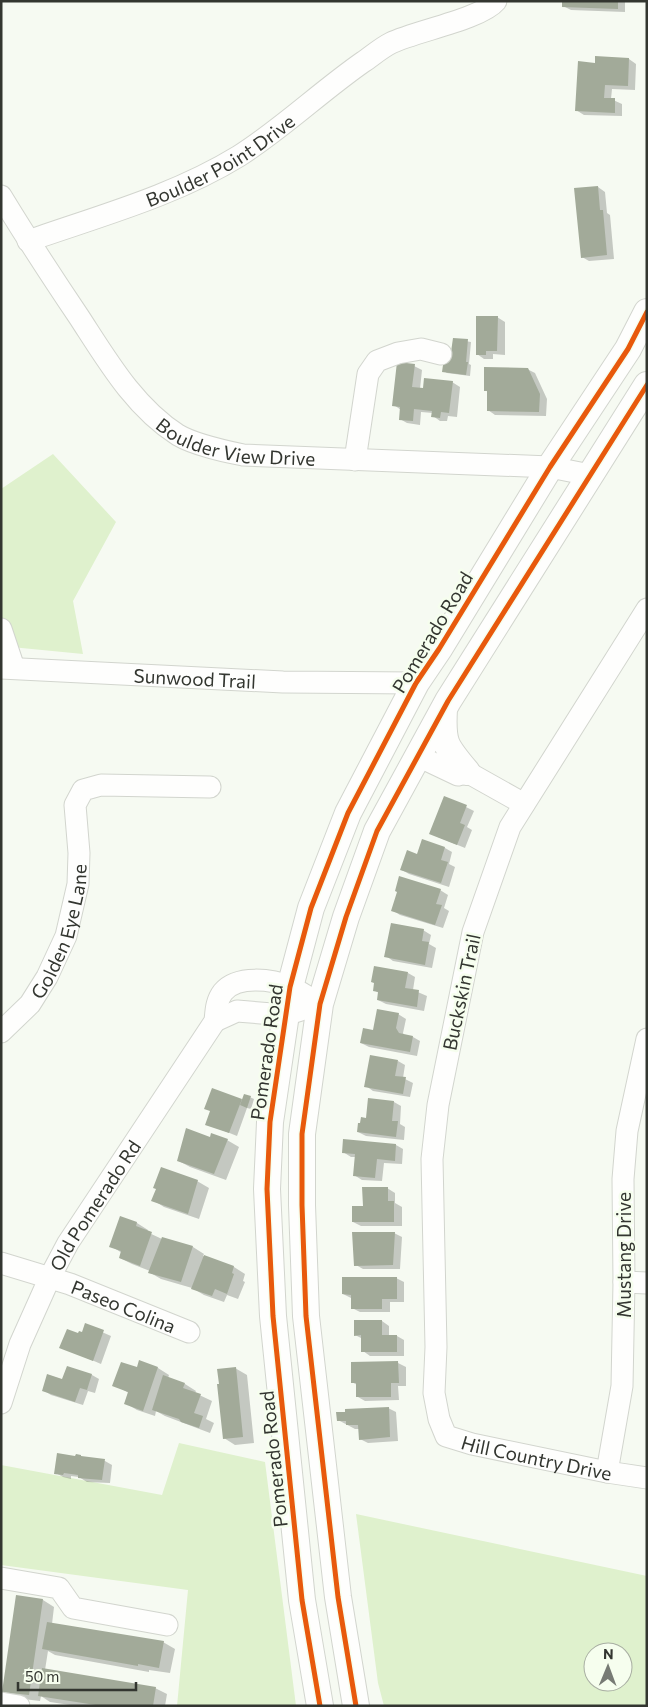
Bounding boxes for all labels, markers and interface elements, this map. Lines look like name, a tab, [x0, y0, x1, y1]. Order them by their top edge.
street label: Boulder Point Drive	[142, 109, 298, 211]
street label: Boulder View Drive	[152, 412, 316, 469]
street label: Pomerado Road	[387, 567, 477, 697]
street label: Sunwood Trail	[133, 663, 256, 692]
street label: Golden Eye Lane	[25, 864, 90, 1003]
street label: Buckskin Trail	[437, 932, 485, 1052]
street label: Pomerado Road	[245, 982, 287, 1122]
street label: Old Pomerado Rd	[44, 1135, 145, 1274]
street label: Mustang Drive	[612, 1192, 635, 1318]
street label: Paseo Colina	[68, 1274, 179, 1337]
street label: Pomerado Road	[254, 1390, 292, 1528]
street label: Hill Country Drive	[459, 1430, 614, 1484]
north arrow	[583, 1642, 633, 1692]
text: N	[603, 1645, 614, 1662]
scale bar	[18, 1660, 135, 1692]
text: 50 m	[25, 1667, 59, 1685]

